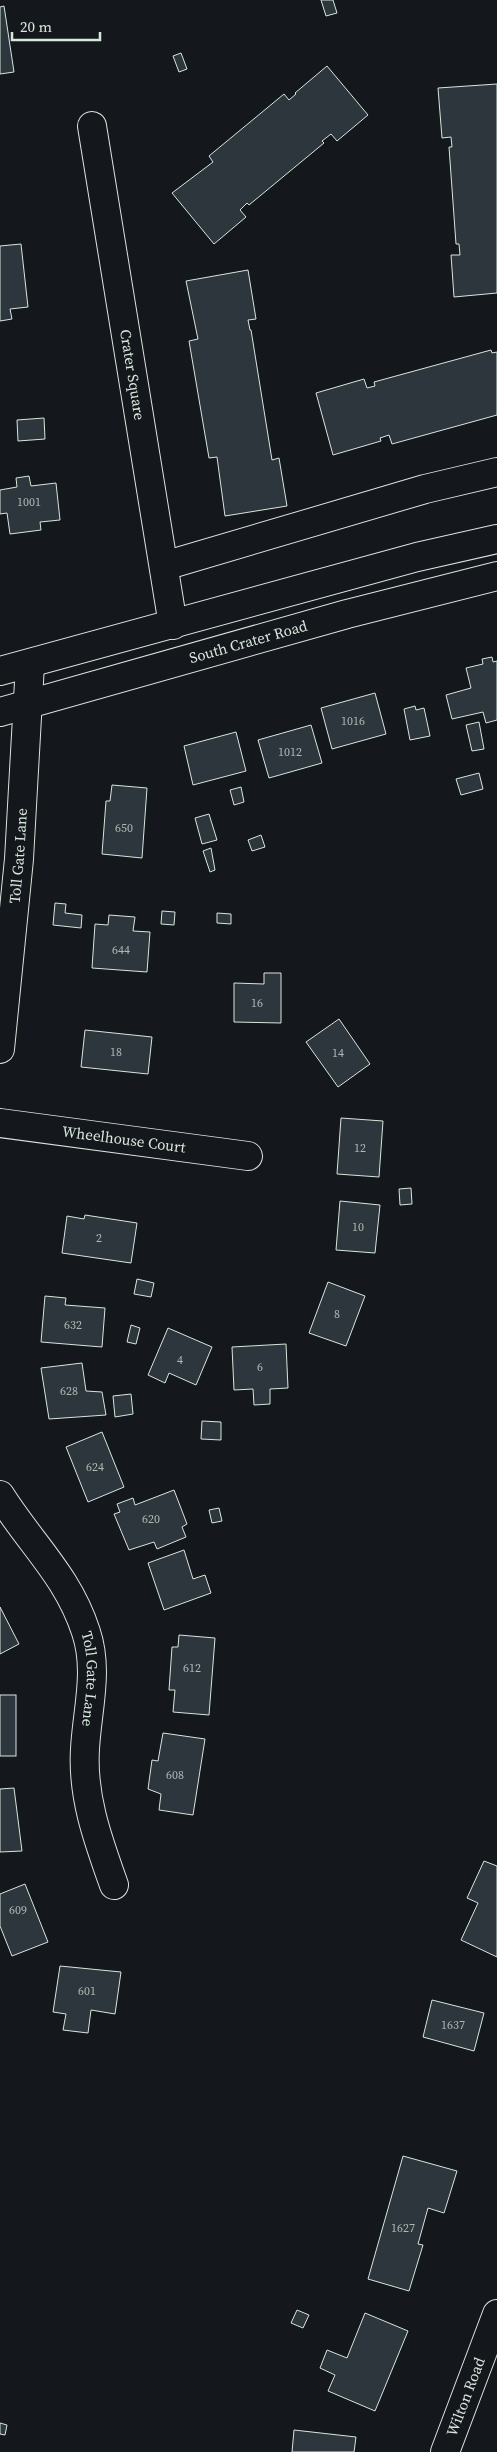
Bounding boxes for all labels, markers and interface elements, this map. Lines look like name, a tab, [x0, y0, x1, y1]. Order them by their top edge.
scale bar	[12, 10, 100, 42]
text: 20 m	[20, 16, 52, 37]
street label: Crater Square	[115, 328, 151, 422]
house number: 1001	[17, 494, 41, 510]
street label: South Crater Road	[187, 615, 310, 668]
house number: 1016	[341, 713, 365, 729]
house number: 1012	[278, 744, 302, 760]
street label: Toll Gate Lane	[4, 807, 32, 905]
house number: 650	[115, 820, 133, 836]
house number: 644	[112, 942, 130, 958]
house number: 16	[251, 995, 263, 1011]
house number: 18	[110, 1044, 122, 1060]
house number: 14	[332, 1045, 344, 1061]
street label: Wheelhouse Court	[61, 1120, 187, 1158]
house number: 12	[354, 1140, 366, 1156]
house number: 10	[352, 1219, 364, 1235]
house number: 2	[96, 1230, 102, 1246]
house number: 8	[334, 1306, 340, 1322]
house number: 632	[64, 1317, 82, 1333]
house number: 4	[177, 1352, 183, 1368]
house number: 6	[257, 1359, 263, 1375]
house number: 628	[60, 1383, 78, 1399]
house number: 624	[86, 1459, 104, 1475]
house number: 620	[142, 1511, 160, 1527]
street label: Toll Gate Lane	[76, 1629, 103, 1728]
house number: 612	[183, 1660, 201, 1676]
house number: 608	[166, 1767, 184, 1783]
house number: 609	[9, 1902, 27, 1918]
house number: 601	[78, 1983, 96, 1999]
house number: 1637	[441, 2017, 465, 2033]
house number: 1627	[391, 2220, 415, 2236]
street label: Wilton Road	[441, 2354, 490, 2439]

